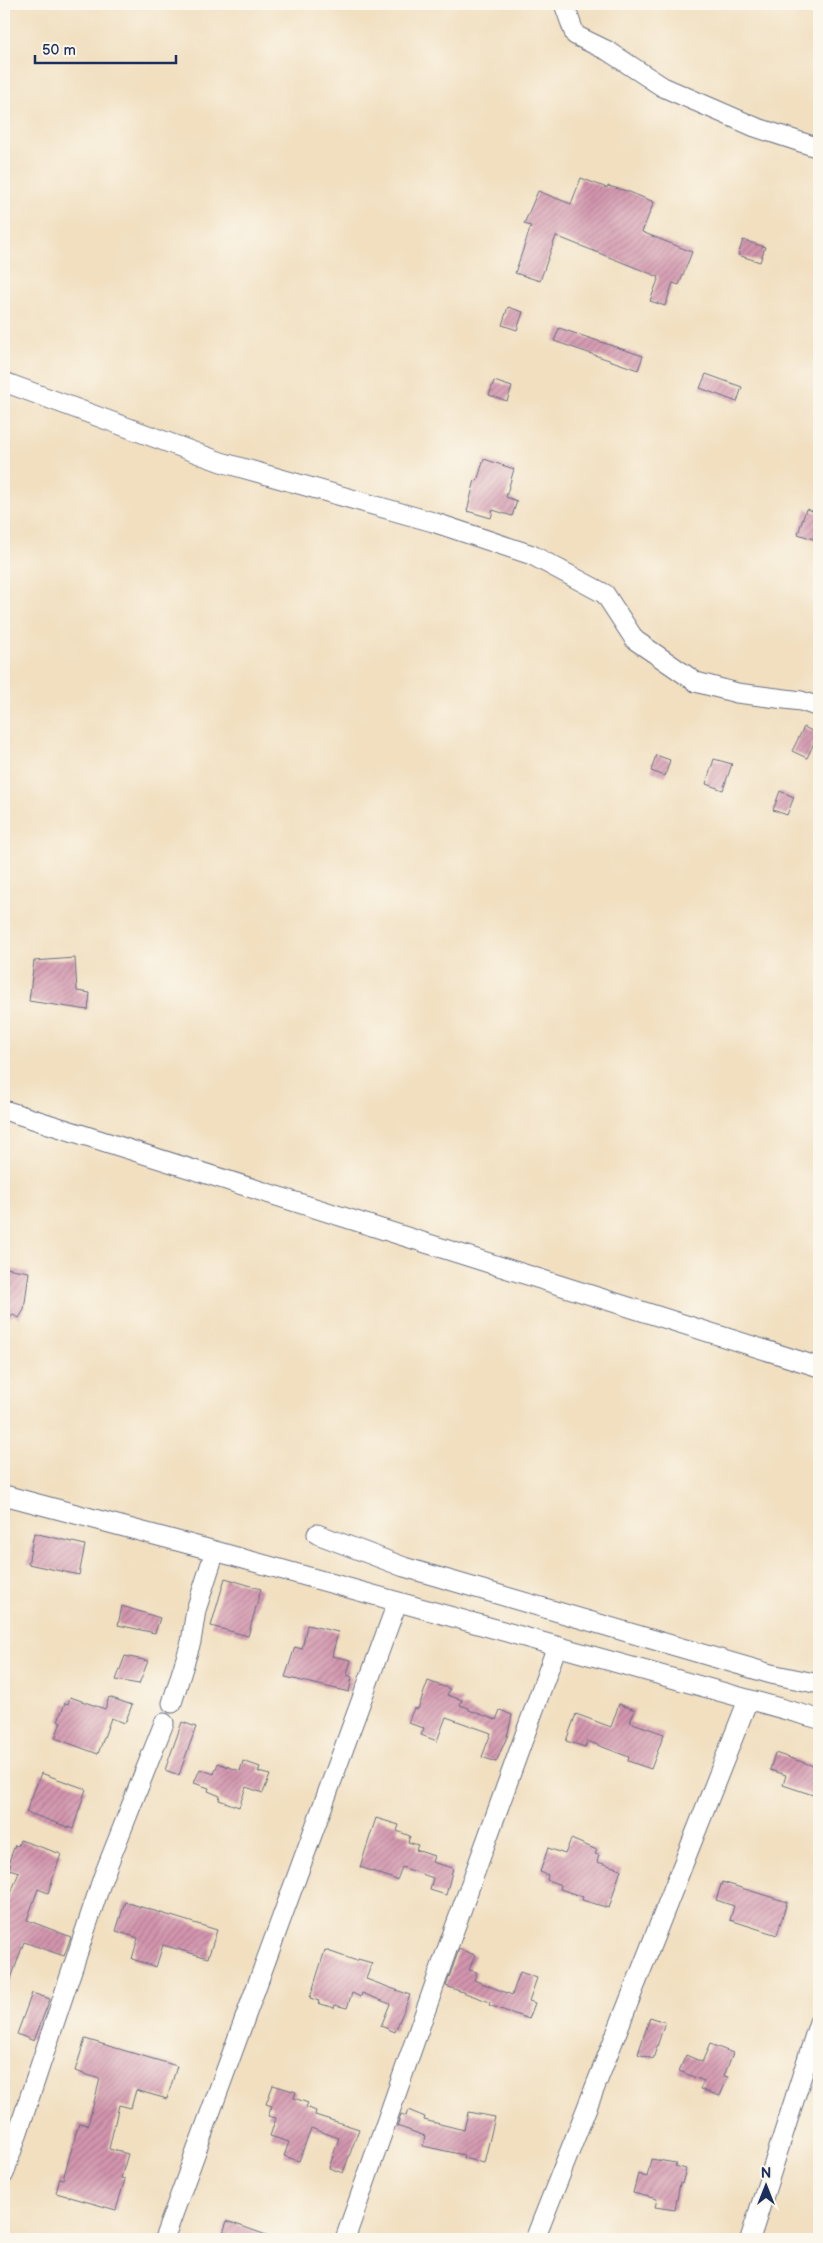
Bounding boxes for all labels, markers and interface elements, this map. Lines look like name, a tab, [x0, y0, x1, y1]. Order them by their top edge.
scale bar	[35, 32, 176, 64]
text: 50 m	[42, 41, 76, 60]
north arrow	[740, 2160, 790, 2210]
text: N	[761, 2165, 771, 2182]

